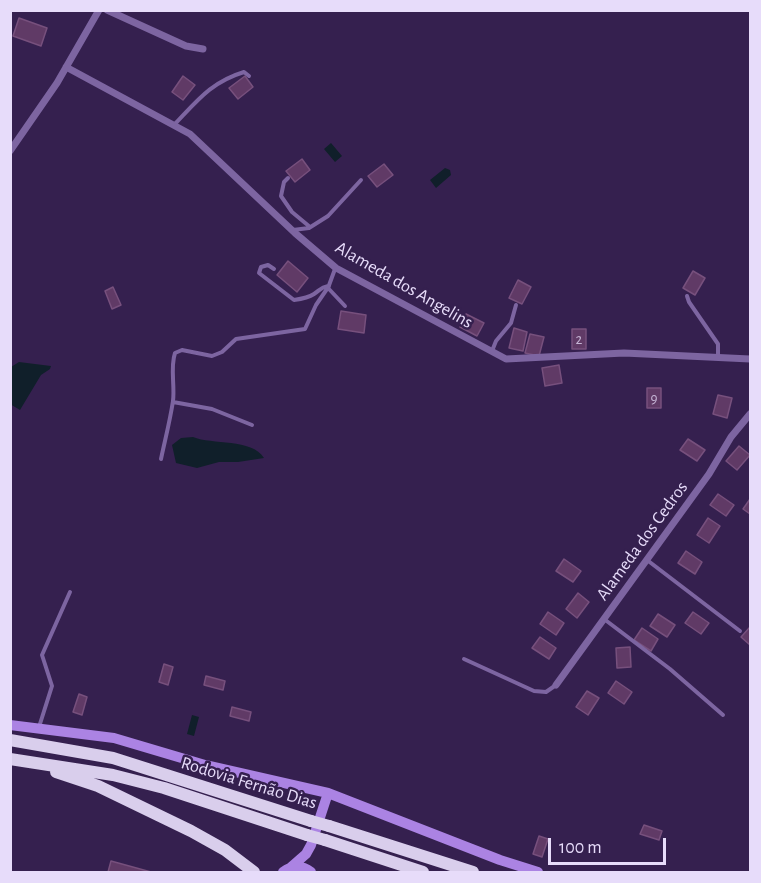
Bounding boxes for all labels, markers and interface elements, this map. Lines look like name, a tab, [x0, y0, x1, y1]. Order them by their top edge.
street label: Alameda dos Angelins	[331, 237, 477, 333]
house number: 2	[576, 330, 582, 348]
house number: 9	[650, 389, 658, 407]
street label: Alameda dos Cedros	[592, 477, 692, 605]
street label: Rodovia Fernão Dias	[178, 752, 320, 814]
scale bar	[551, 826, 670, 864]
text: 100 m	[559, 839, 602, 857]

